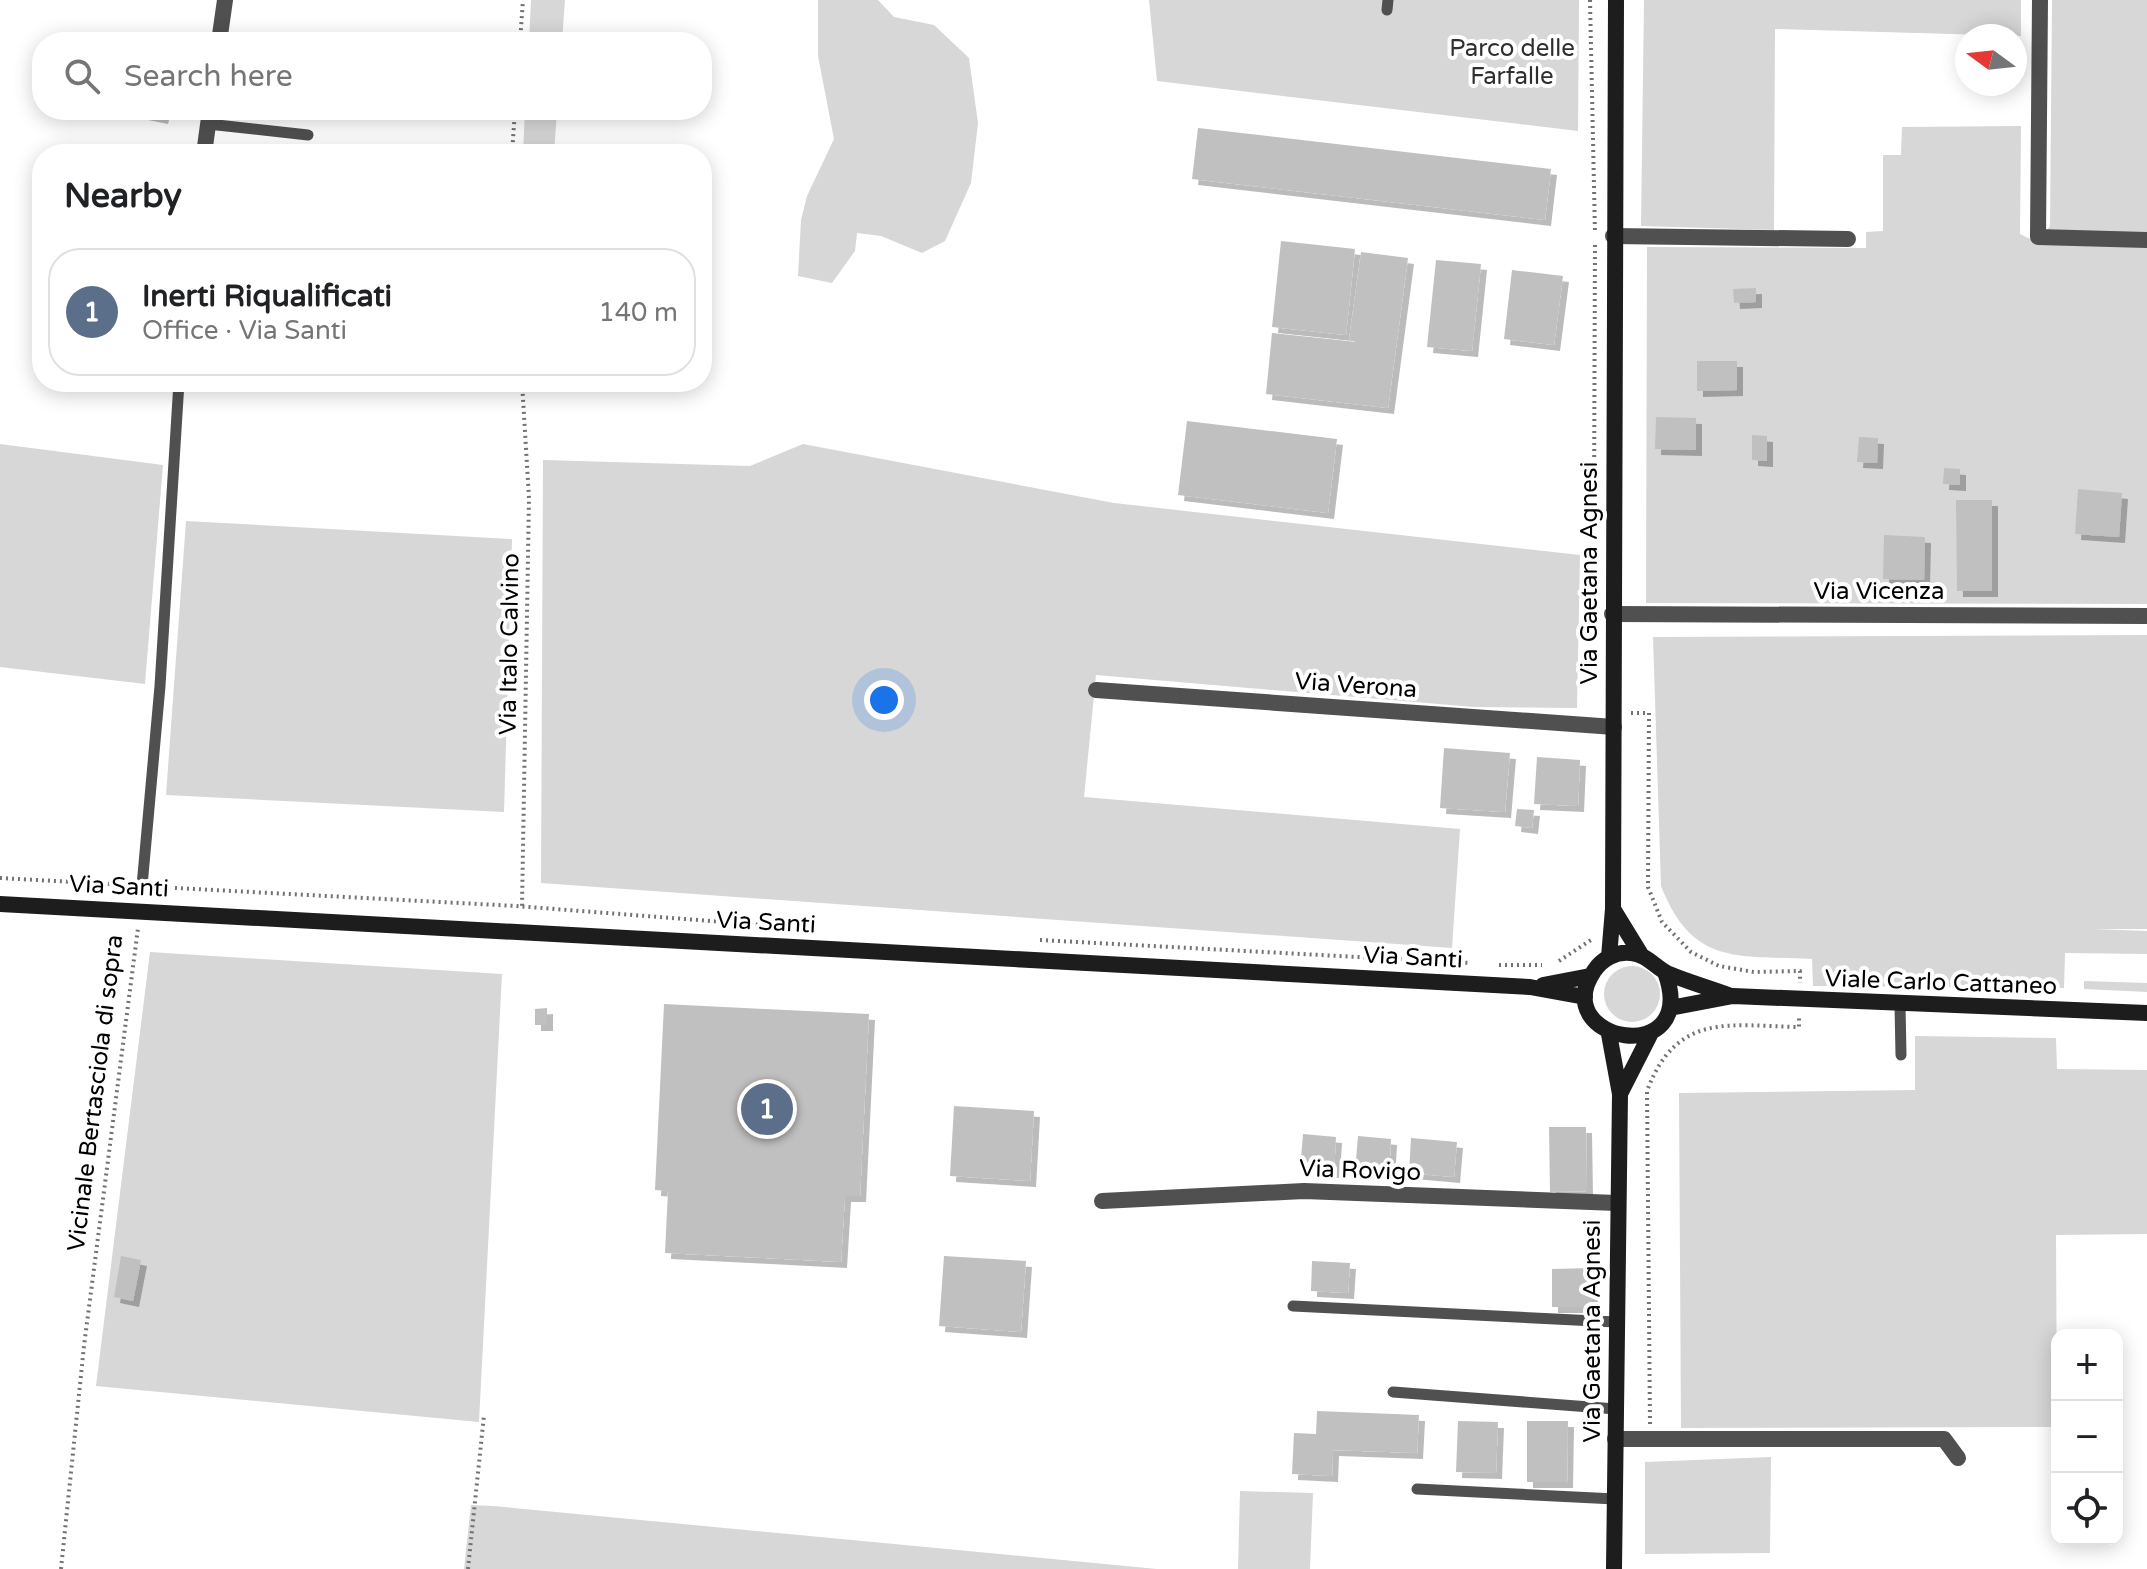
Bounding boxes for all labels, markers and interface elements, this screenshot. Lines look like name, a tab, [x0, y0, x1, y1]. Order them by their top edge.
north arrow	[1955, 24, 2027, 96]
search box	[32, 32, 712, 120]
park label: Parco delle Farfalle	[1449, 34, 1575, 91]
icon: search	[60, 54, 104, 98]
text: Search here	[124, 58, 293, 95]
text: Nearby	[64, 176, 182, 217]
text: Inerti Riqualificati	[142, 278, 392, 315]
text: 1	[84, 297, 100, 328]
text: 140 m	[598, 297, 678, 328]
text: Office · Via Santi	[142, 315, 347, 346]
street label: Via Gaetana Agnesi	[1575, 462, 1604, 684]
street label: Via Italo Calvino	[493, 553, 526, 735]
street label: Via Vicenza	[1814, 577, 1944, 606]
street label: Via Verona	[1294, 667, 1418, 704]
your location	[864, 680, 904, 720]
street label: Via Santi	[68, 869, 170, 904]
street label: Via Santi	[715, 905, 817, 940]
street label: Vicinale Bertasciola di sopra	[62, 933, 129, 1253]
street label: Via Santi	[1362, 940, 1464, 975]
street label: Viale Carlo Cattaneo	[1824, 964, 2058, 1001]
pin: 1	[741, 1079, 793, 1139]
street label: Via Rovigo	[1298, 1154, 1421, 1187]
street label: Via Gaetana Agnesi	[1578, 1220, 1607, 1442]
map controls	[2051, 1329, 2123, 1545]
button: +	[2051, 1329, 2123, 1401]
button: −	[2051, 1401, 2123, 1473]
button: locate	[2051, 1473, 2123, 1545]

